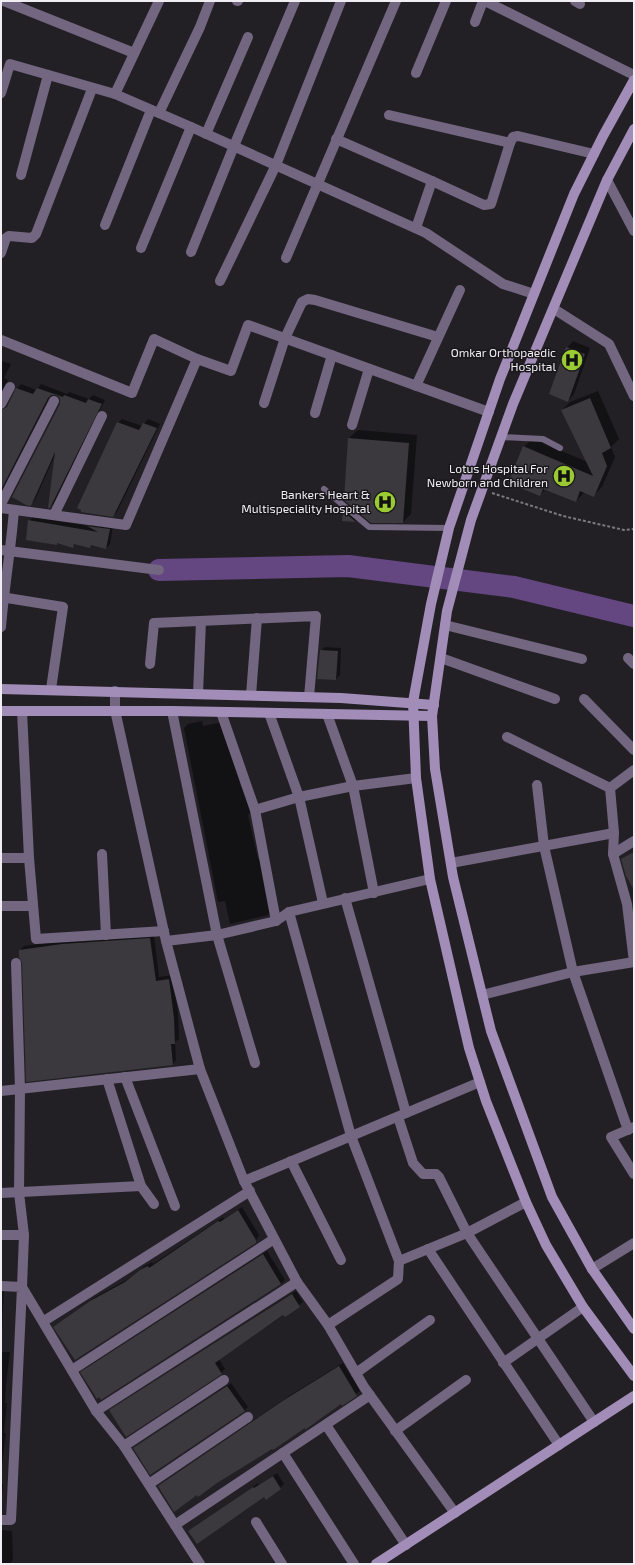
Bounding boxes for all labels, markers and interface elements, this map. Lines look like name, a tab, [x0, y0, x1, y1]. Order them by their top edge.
place label: Omkar Orthopaedic Hospital	[451, 345, 556, 373]
hospital icon: Omkar Orthopaedic Hospital	[559, 347, 585, 373]
place label: Lotus Hospital For Newborn and Children	[427, 461, 548, 489]
hospital icon: Lotus Hospital For Newborn and Children	[551, 463, 577, 489]
place label: Bankers Heart & Multispeciality Hospital	[241, 487, 370, 515]
hospital icon: Bankers Heart & Multispeciality Hospital	[372, 489, 398, 515]

